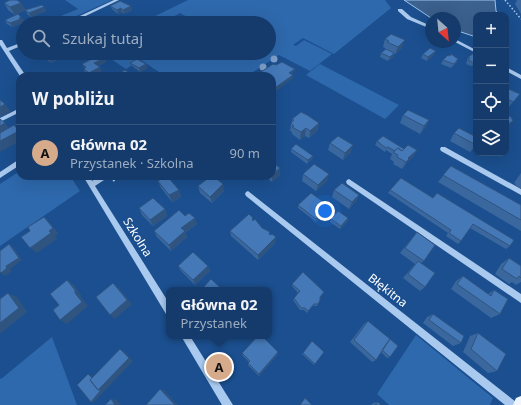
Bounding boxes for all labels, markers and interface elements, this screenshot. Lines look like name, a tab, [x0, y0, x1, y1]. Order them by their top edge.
north arrow	[425, 12, 461, 48]
map controls	[473, 12, 509, 156]
button: +	[473, 12, 509, 48]
search box	[16, 16, 276, 60]
icon: search	[30, 27, 52, 49]
text: Szukaj tutaj	[62, 28, 143, 48]
button: −	[473, 48, 509, 84]
button: locate	[473, 84, 509, 120]
text: W pobliżu	[32, 87, 115, 110]
button: layers	[473, 120, 509, 156]
text: Główna 02	[70, 134, 147, 154]
text: A	[41, 144, 50, 162]
text: 90 m	[230, 144, 260, 162]
text: Przystanek · Szkolna	[70, 154, 193, 172]
your location	[315, 201, 335, 221]
street label: Szkolna	[119, 214, 157, 260]
street label: Błękitna	[365, 269, 411, 311]
popup	[166, 287, 272, 339]
text: Główna 02	[180, 294, 258, 314]
text: Przystanek	[180, 314, 247, 332]
pin: A	[206, 352, 232, 382]

